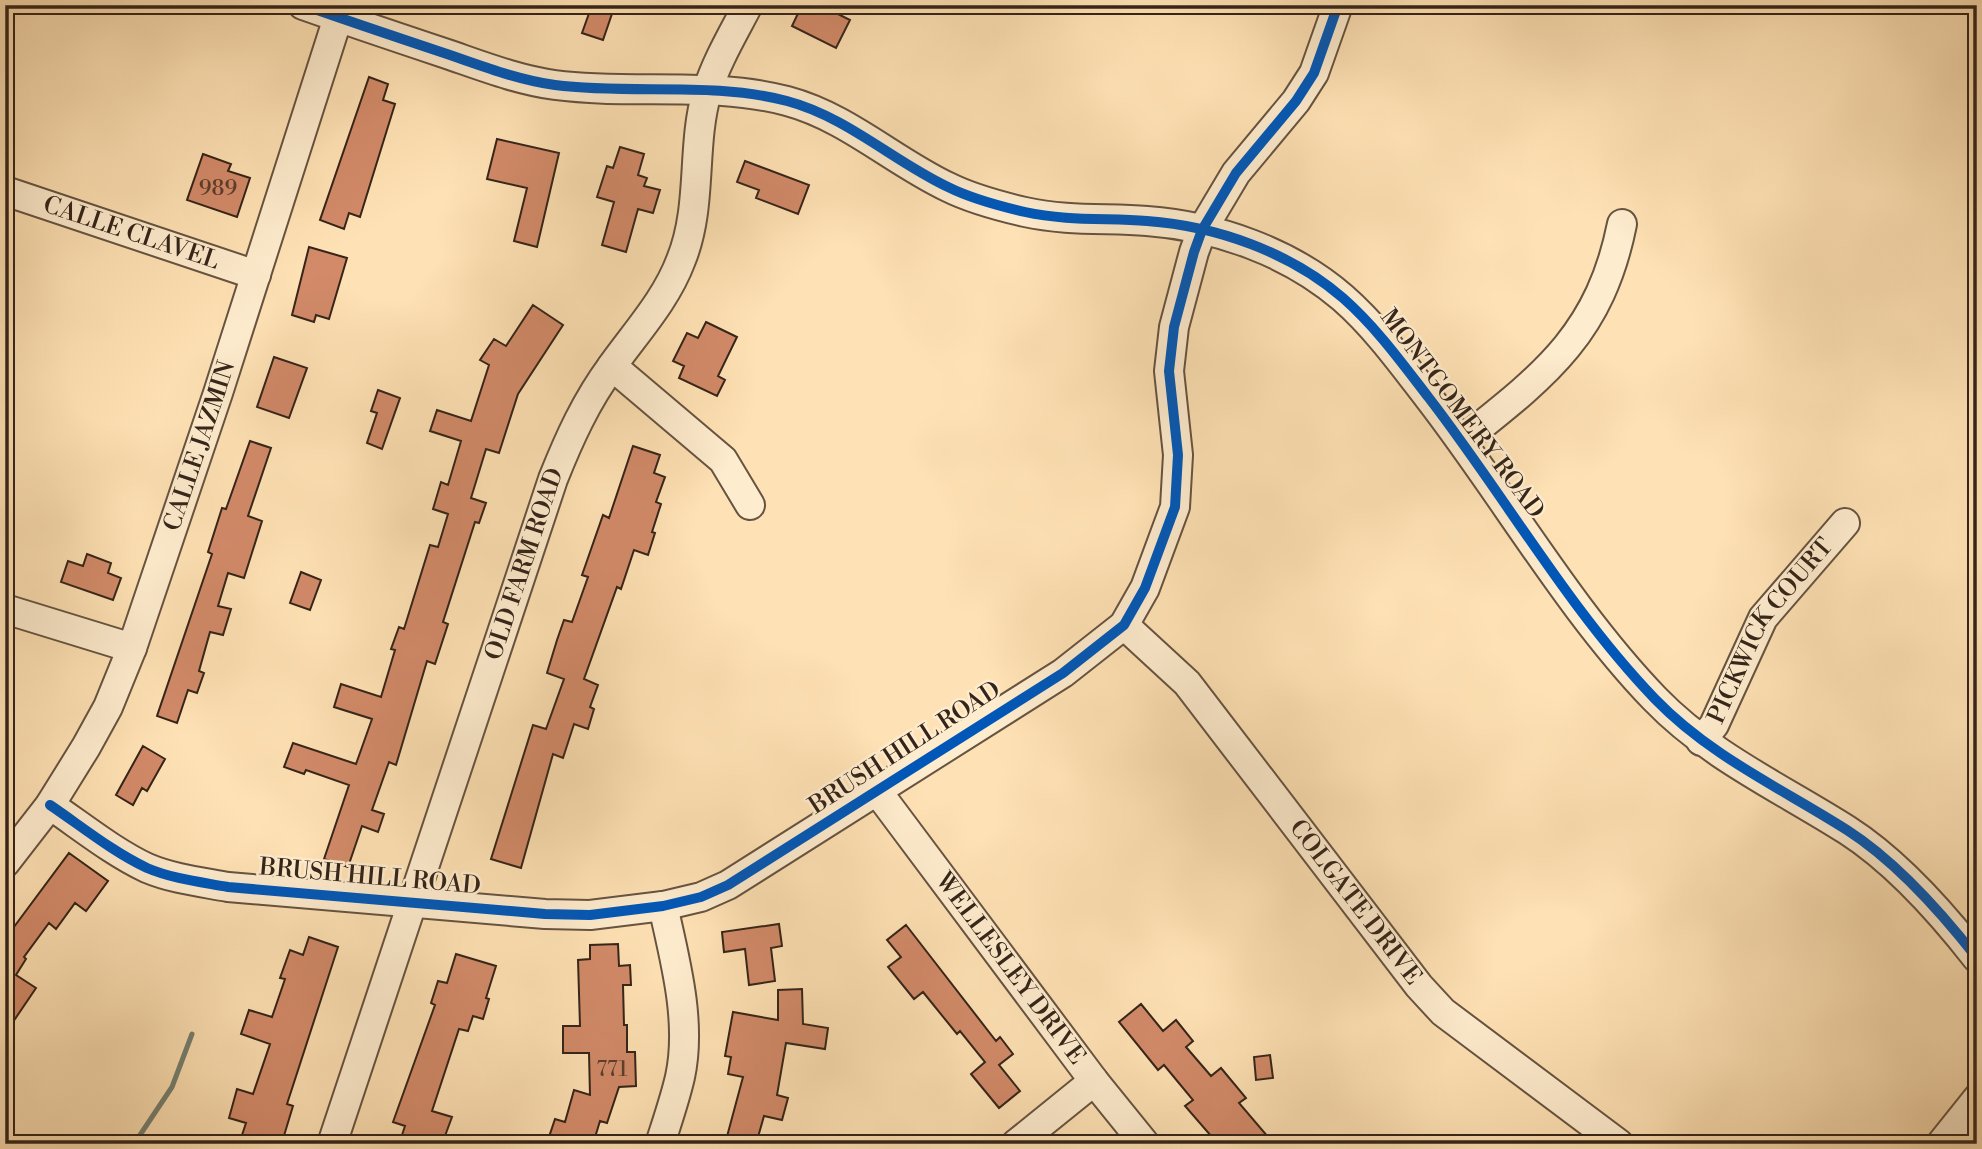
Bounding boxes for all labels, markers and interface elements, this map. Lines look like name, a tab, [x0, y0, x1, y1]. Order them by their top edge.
house number: 989	[199, 176, 237, 202]
street label: CALLE CLAVEL	[39, 190, 223, 277]
street label: MONTGOMERY ROAD	[1373, 303, 1551, 525]
street label: CALLE JAZMIN	[157, 357, 242, 535]
street label: OLD FARM ROAD	[479, 464, 571, 664]
street label: PICKWICK COURT	[1702, 532, 1840, 729]
street label: BRUSH HILL ROAD	[803, 675, 1006, 822]
street label: COLGATE DRIVE	[1282, 814, 1428, 991]
street label: BRUSH HILL ROAD	[257, 852, 482, 902]
street label: WELLESLEY DRIVE	[928, 866, 1092, 1071]
house number: 771	[597, 1057, 627, 1083]

